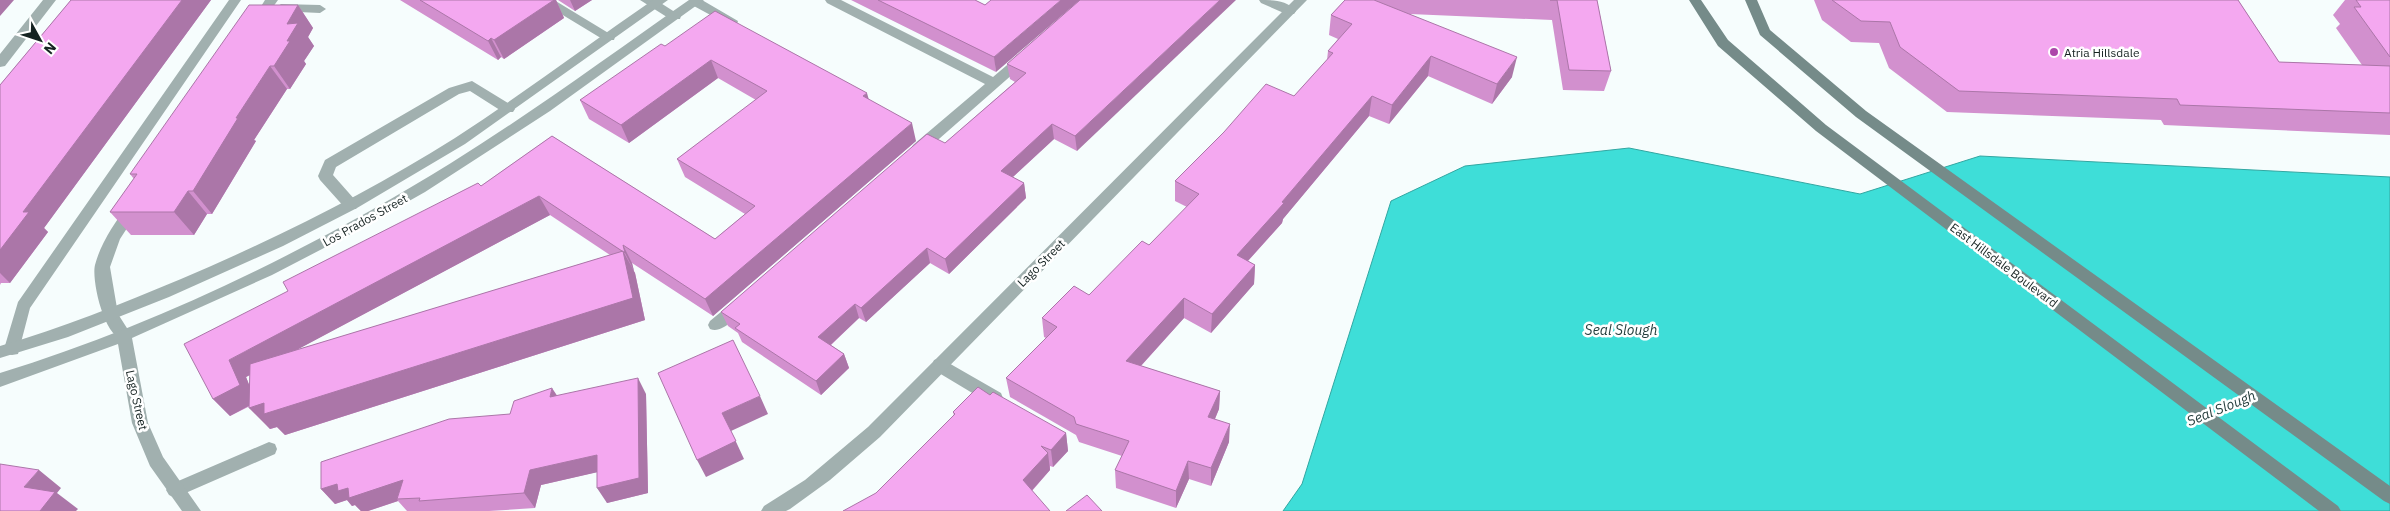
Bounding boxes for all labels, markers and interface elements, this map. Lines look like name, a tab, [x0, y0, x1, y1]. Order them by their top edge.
north arrow	[15, 15, 65, 65]
text: N	[40, 39, 60, 58]
place label: Atria Hillsdale	[2064, 45, 2140, 60]
marker: Atria Hillsdale	[2048, 46, 2060, 58]
street label: Los Prados Street	[320, 191, 410, 249]
street label: East Hillsdale Boulevard	[1947, 220, 2061, 310]
street label: Lago Street	[1014, 236, 1068, 290]
water label: Seal Slough	[1585, 321, 1657, 339]
street label: Lago Street	[123, 369, 151, 431]
water label: Seal Slough	[2184, 386, 2258, 430]

